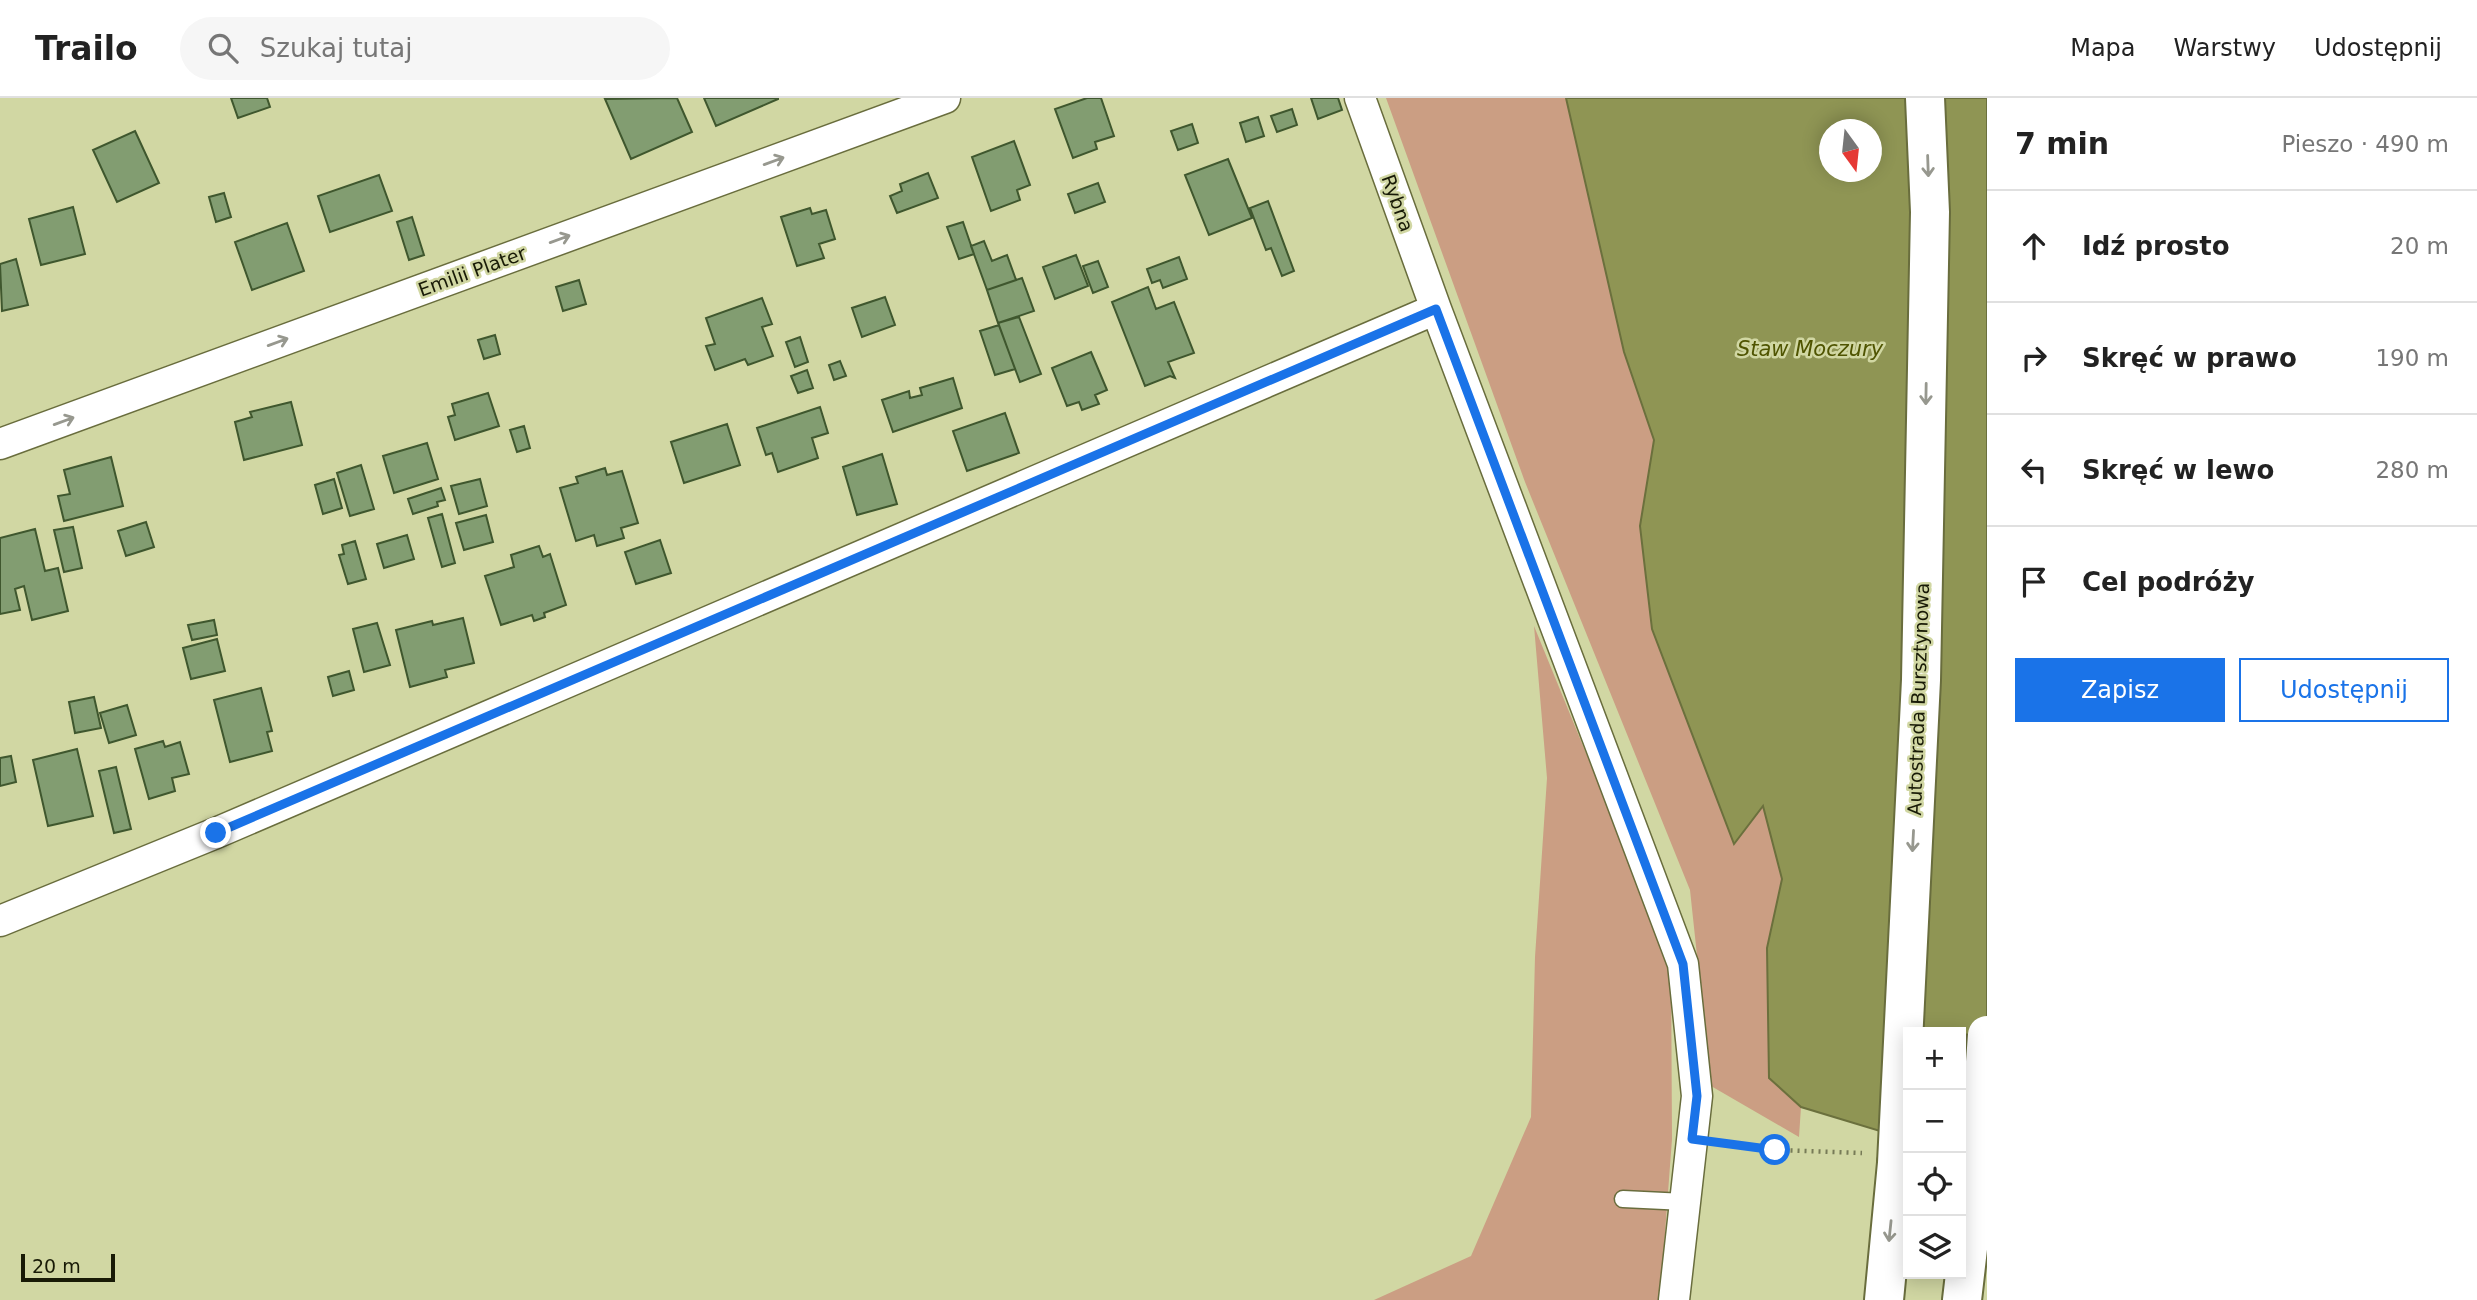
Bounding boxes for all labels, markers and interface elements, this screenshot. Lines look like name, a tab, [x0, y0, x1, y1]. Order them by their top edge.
search box	[180, 17, 670, 80]
text: Trailo	[35, 29, 138, 68]
icon: search	[204, 29, 242, 67]
text: Szukaj tutaj	[260, 33, 412, 63]
text: Mapa	[2070, 34, 2136, 62]
text: Warstwy	[2174, 34, 2276, 62]
text: Udostępnij	[2314, 34, 2442, 62]
north arrow	[1819, 119, 1882, 182]
text: 7 min	[2015, 126, 2109, 161]
text: Pieszo · 490 m	[2281, 131, 2449, 157]
one-way arrow	[762, 153, 784, 166]
one-way arrow	[1922, 154, 1935, 177]
street label: Rybna	[1378, 171, 1418, 235]
icon: ahead	[2015, 227, 2053, 265]
one-way arrow	[549, 231, 571, 244]
text: Idź prosto	[2082, 231, 2230, 261]
text: 20 m	[2390, 233, 2449, 259]
street label: Emilii Plater	[415, 241, 529, 301]
one-way arrow	[266, 335, 288, 348]
water label: Staw Moczury	[1737, 337, 1884, 361]
icon: right	[2015, 339, 2053, 377]
text: Skręć w prawo	[2082, 343, 2297, 373]
text: 190 m	[2375, 345, 2449, 371]
one-way arrow	[1920, 382, 1933, 405]
one-way arrow	[53, 414, 75, 426]
icon: left	[2015, 451, 2053, 489]
text: Skręć w lewo	[2082, 455, 2274, 485]
text: 280 m	[2375, 457, 2449, 483]
icon: arrive	[2015, 563, 2053, 601]
text: Cel podróży	[2082, 567, 2255, 597]
street label: Autostrada Bursztynowa	[1903, 582, 1933, 816]
button: Zapisz	[2015, 658, 2225, 722]
button: Udostępnij	[2239, 658, 2449, 722]
route end	[200, 817, 231, 848]
one-way arrow	[1906, 830, 1919, 852]
map controls	[1903, 1027, 1966, 1279]
button: +	[1903, 1027, 1966, 1090]
button: −	[1903, 1090, 1966, 1153]
route start	[1759, 1134, 1790, 1165]
button: locate	[1903, 1153, 1966, 1216]
button: layers	[1903, 1216, 1966, 1279]
one-way arrow	[1884, 1219, 1897, 1242]
scale bar	[21, 1251, 116, 1283]
text: 20 m	[32, 1255, 81, 1277]

